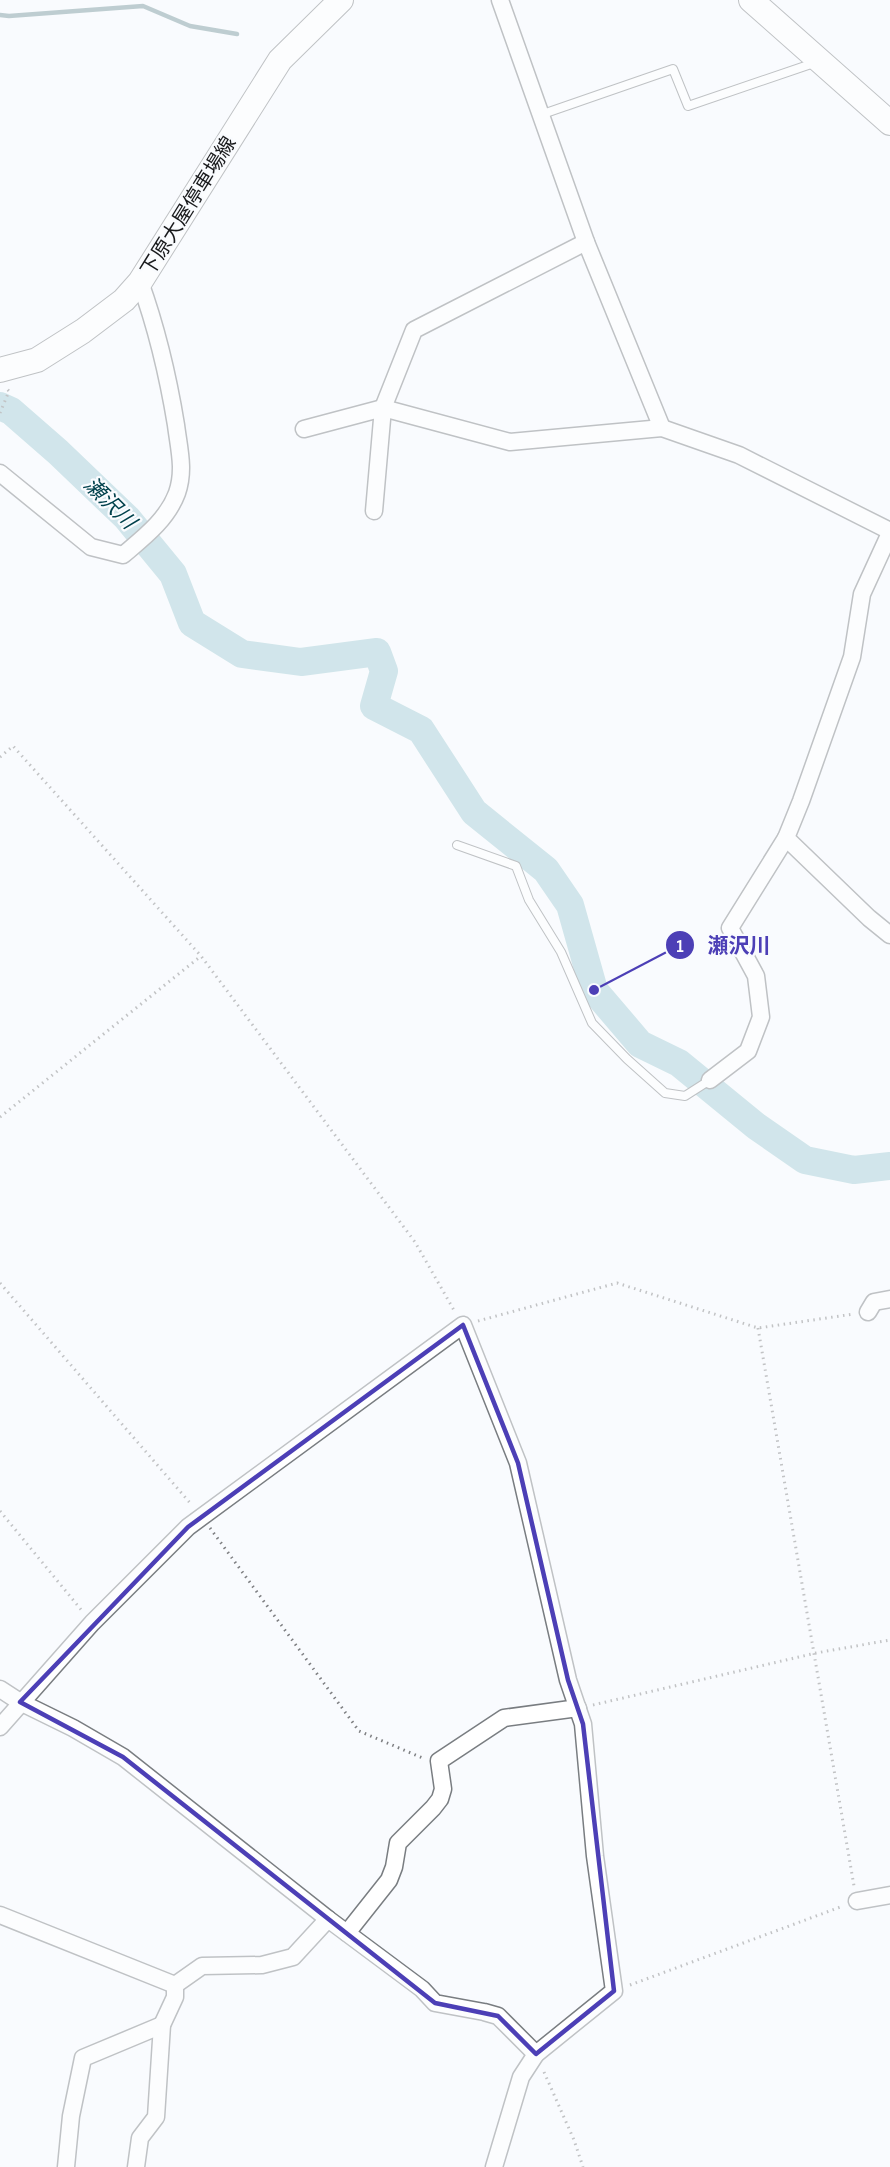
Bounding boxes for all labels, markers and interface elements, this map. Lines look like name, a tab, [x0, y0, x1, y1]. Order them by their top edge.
street label: 下原大屋停車場線	[136, 132, 241, 281]
water label: 瀬沢川	[79, 472, 142, 536]
callout: 瀬沢川	[665, 926, 782, 965]
text: 瀬沢川	[708, 934, 771, 959]
text: 1	[676, 936, 684, 957]

